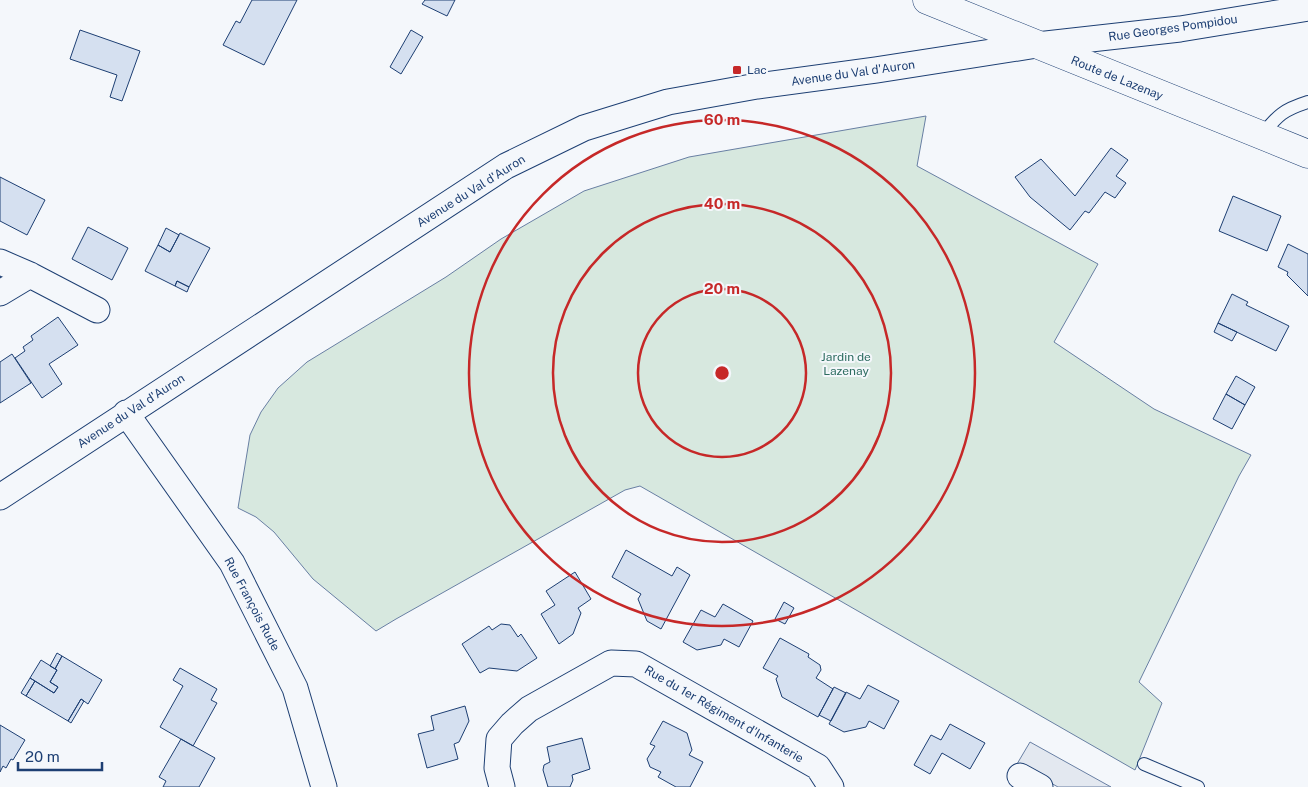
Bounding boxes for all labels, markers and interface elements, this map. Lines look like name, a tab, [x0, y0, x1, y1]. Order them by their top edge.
street label: Rue Georges Pompidou	[1108, 12, 1238, 44]
street label: Route de Lazenay	[1069, 53, 1166, 103]
street label: Avenue du Val d'Auron	[790, 57, 916, 89]
place label: Lac	[747, 63, 767, 77]
marker: Lac	[731, 64, 743, 76]
text: 60 m	[704, 111, 740, 128]
street label: Avenue du Val d'Auron	[414, 152, 528, 230]
text: 40 m	[704, 195, 740, 212]
text: 20 m	[704, 280, 740, 297]
park label: Jardin de Lazenay	[821, 350, 871, 378]
centre of rings	[713, 364, 731, 382]
street label: Avenue du Val d'Auron	[75, 371, 187, 451]
street label: Rue François Rude	[221, 555, 283, 653]
street label: Rue du 1er Régiment d'Infanterie	[642, 663, 806, 765]
scale bar	[18, 740, 101, 772]
text: 20 m	[25, 748, 60, 765]

